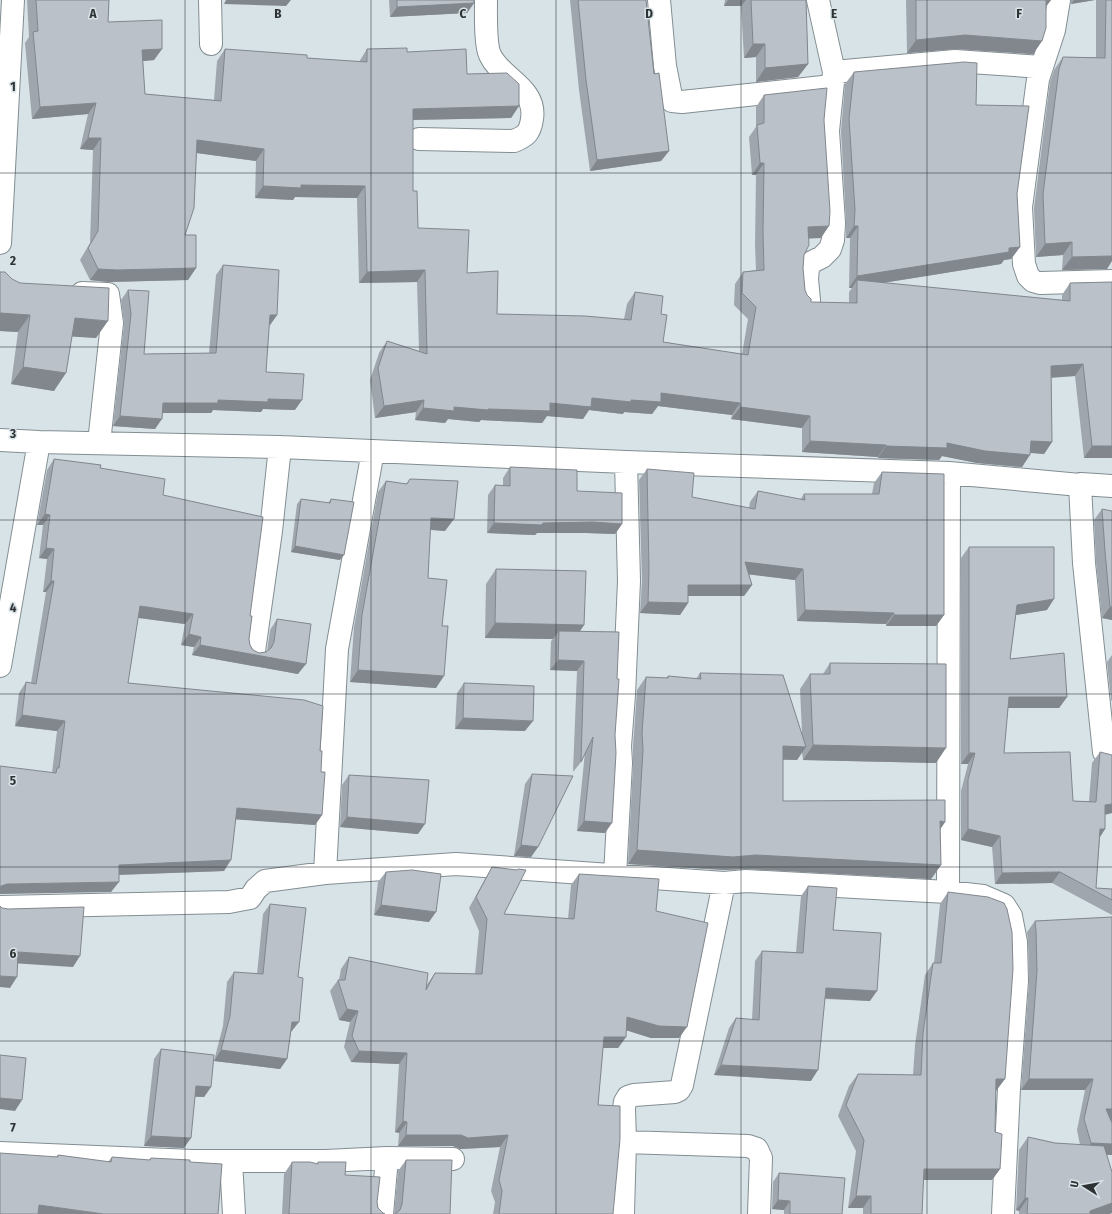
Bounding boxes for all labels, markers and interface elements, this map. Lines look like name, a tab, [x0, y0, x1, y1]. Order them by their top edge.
text: A	[88, 6, 97, 21]
text: B	[274, 6, 282, 21]
text: C	[460, 6, 467, 21]
text: D	[645, 6, 653, 21]
text: E	[831, 6, 837, 21]
text: F	[1016, 6, 1022, 21]
text: 1	[10, 79, 16, 94]
text: 2	[9, 253, 16, 268]
text: 3	[9, 426, 16, 441]
text: 4	[10, 600, 17, 615]
text: 5	[10, 773, 16, 788]
text: 6	[10, 946, 17, 961]
text: 7	[10, 1120, 16, 1135]
north arrow	[1064, 1166, 1104, 1206]
text: U	[1068, 1180, 1082, 1189]

